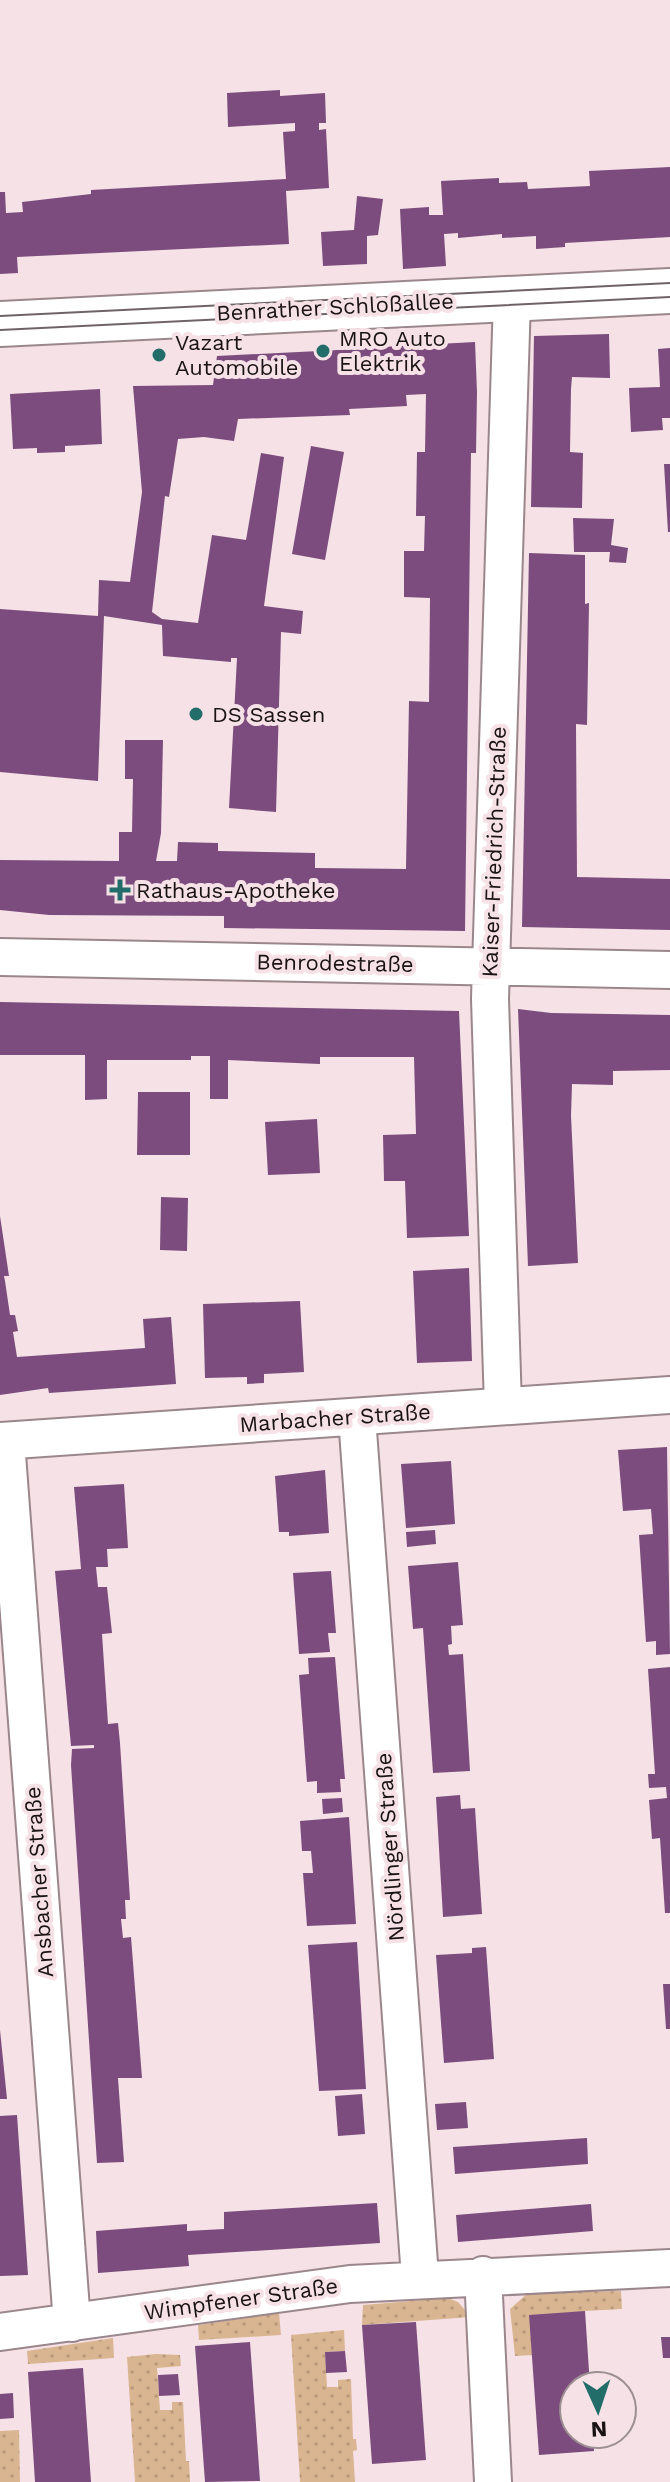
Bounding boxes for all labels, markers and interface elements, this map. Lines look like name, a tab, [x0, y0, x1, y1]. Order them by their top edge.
street label: Benrather Schloßallee	[216, 288, 454, 326]
place label: MRO Auto Elektrik	[339, 326, 446, 376]
place label: Vazart Automobile	[175, 330, 299, 380]
marker: MRO Auto Elektrik	[314, 342, 332, 360]
marker: Vazart Automobile	[150, 346, 168, 364]
place label: DS Sassen	[212, 702, 325, 727]
marker: DS Sassen	[187, 705, 205, 723]
street label: Kaiser-Friedrich-Straße	[477, 726, 511, 978]
place label: Rathaus-Apotheke	[136, 878, 335, 903]
marker: Rathaus-Apotheke	[111, 881, 129, 899]
street label: Benrodestraße	[256, 949, 414, 977]
street label: Marbacher Straße	[239, 1399, 431, 1437]
street label: Nördlinger Straße	[371, 1752, 409, 1942]
street label: Ansbacher Straße	[20, 1786, 58, 1978]
street label: Wimpfener Straße	[142, 2273, 340, 2325]
north arrow	[558, 2370, 638, 2450]
text: N	[590, 2417, 608, 2442]

